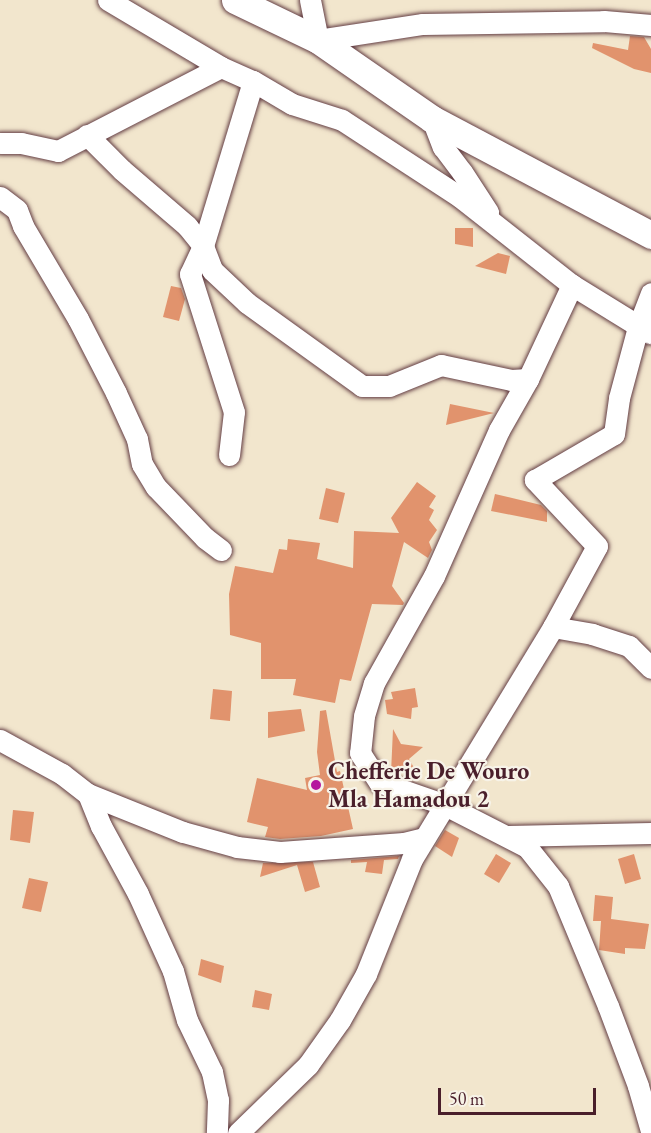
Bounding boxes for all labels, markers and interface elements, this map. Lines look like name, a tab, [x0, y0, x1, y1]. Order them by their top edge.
place label: Chefferie De Wouro Mla Hamadou 2	[328, 757, 529, 813]
marker: Chefferie De Wouro Mla Hamadou 2	[309, 778, 323, 792]
scale bar	[441, 1076, 598, 1114]
text: 50 m	[449, 1087, 484, 1110]

